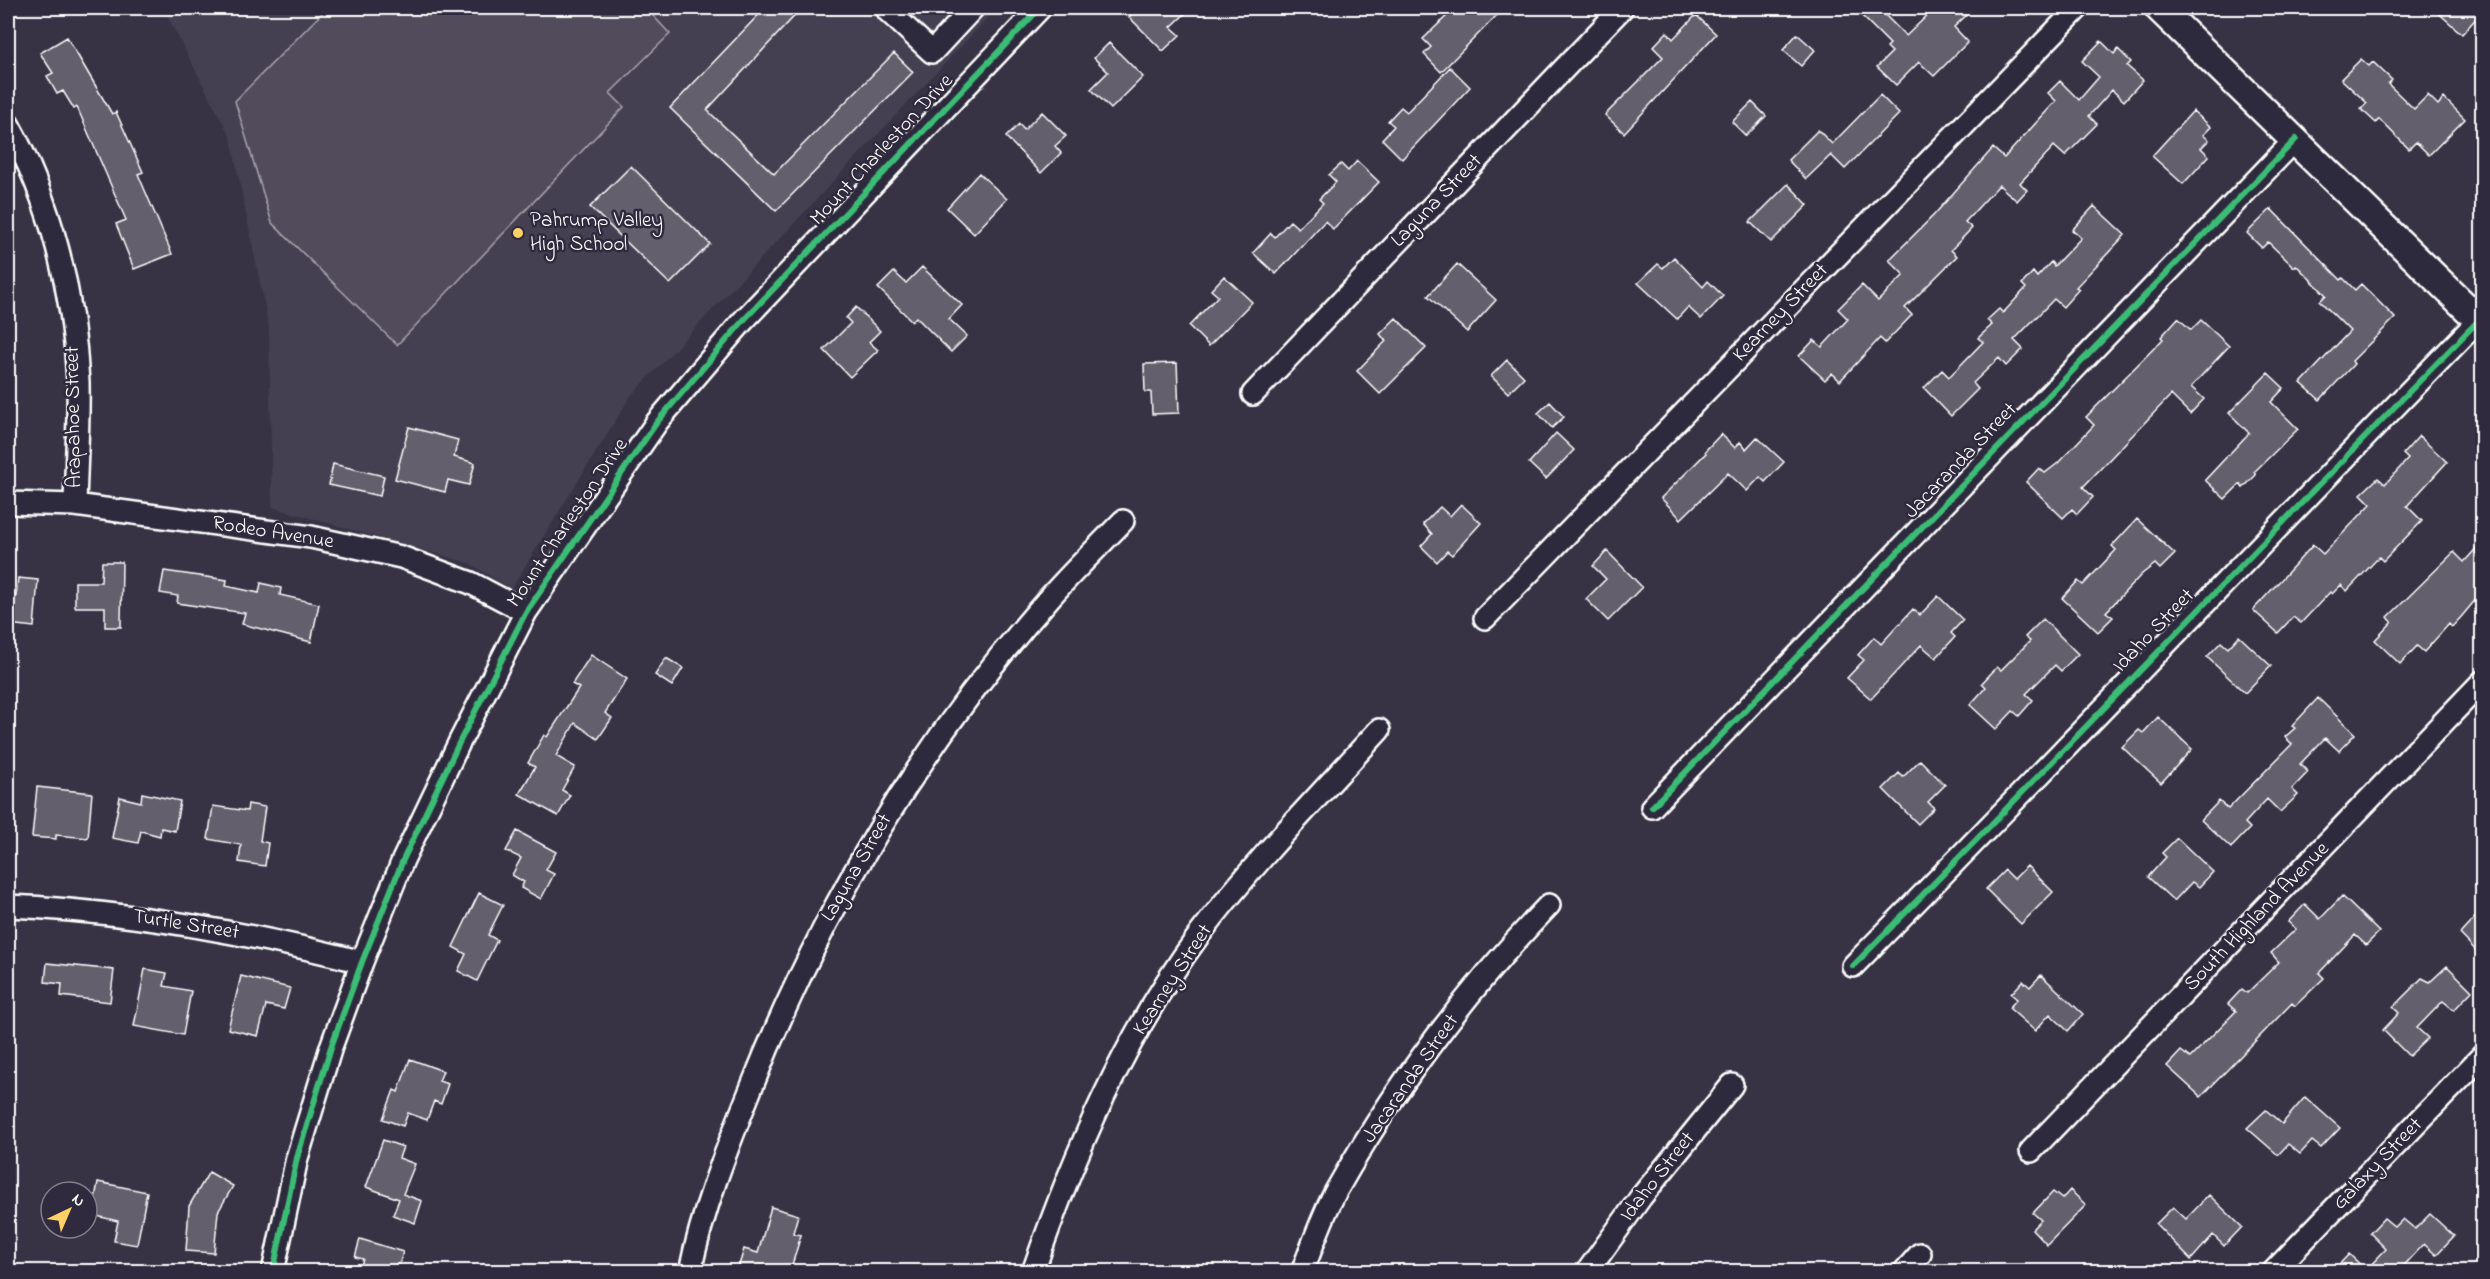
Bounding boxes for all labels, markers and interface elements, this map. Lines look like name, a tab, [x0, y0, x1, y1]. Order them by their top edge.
street label: Mount Charleston Drive	[803, 67, 961, 233]
street label: Laguna Street	[1384, 147, 1491, 256]
place label: Pahrump Valley High School	[530, 206, 663, 262]
marker: Pahrump Valley High School	[511, 226, 525, 240]
street label: Kearney Street	[1726, 257, 1837, 371]
street label: Arapahoe Street	[58, 346, 90, 488]
street label: Jacaranda Street	[1897, 396, 2025, 526]
street label: Mount Charleston Drive	[500, 432, 636, 614]
street label: Rodeo Avenue	[210, 509, 337, 558]
street label: Idaho Street	[2106, 582, 2202, 680]
street label: Laguna Street	[814, 808, 902, 929]
street label: South Highland Avenue	[2177, 835, 2338, 1000]
street label: Turtle Street	[131, 902, 241, 948]
street label: Kearney Street	[1126, 919, 1222, 1043]
street label: Jacaranda Street	[1355, 1008, 1467, 1150]
street label: Galaxy Street	[2326, 1111, 2431, 1218]
street label: Idaho Street	[1613, 1126, 1703, 1228]
north arrow	[39, 1180, 99, 1240]
text: N	[66, 1188, 90, 1213]

